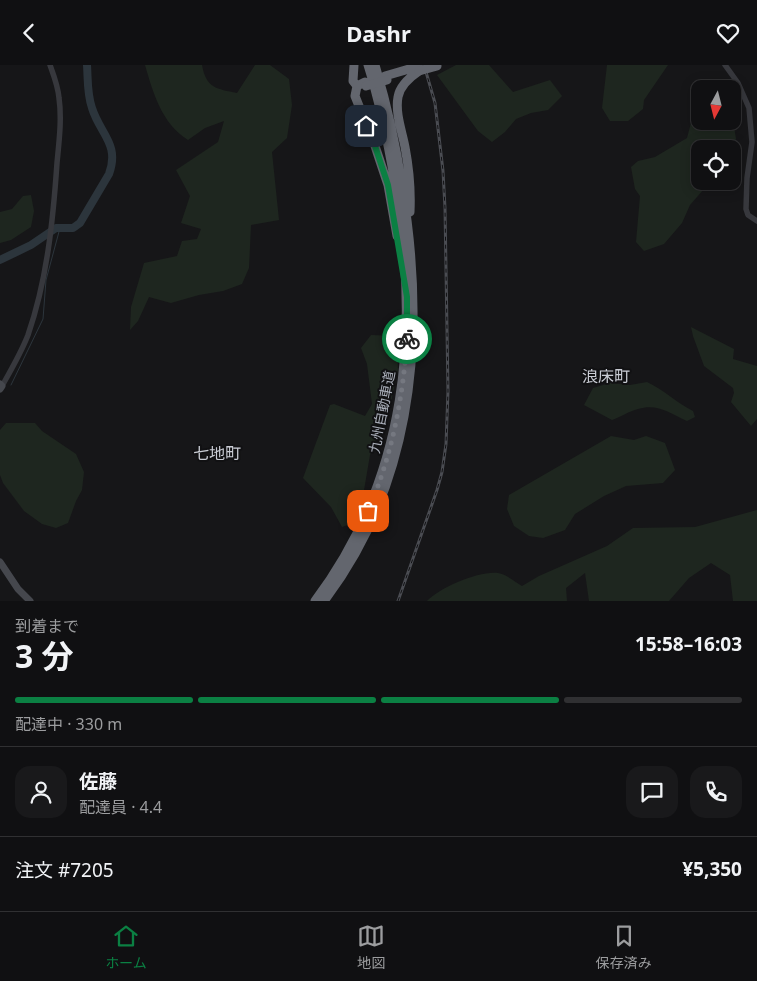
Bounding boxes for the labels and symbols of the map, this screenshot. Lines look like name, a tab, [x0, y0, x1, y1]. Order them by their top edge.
north arrow	[691, 80, 741, 130]
pin	[345, 105, 387, 147]
courier	[382, 314, 432, 364]
district label: 浪床町	[582, 365, 630, 387]
street label: 九州自動車道	[364, 369, 399, 455]
district label: 七地町	[193, 442, 241, 464]
pin	[347, 490, 389, 532]

